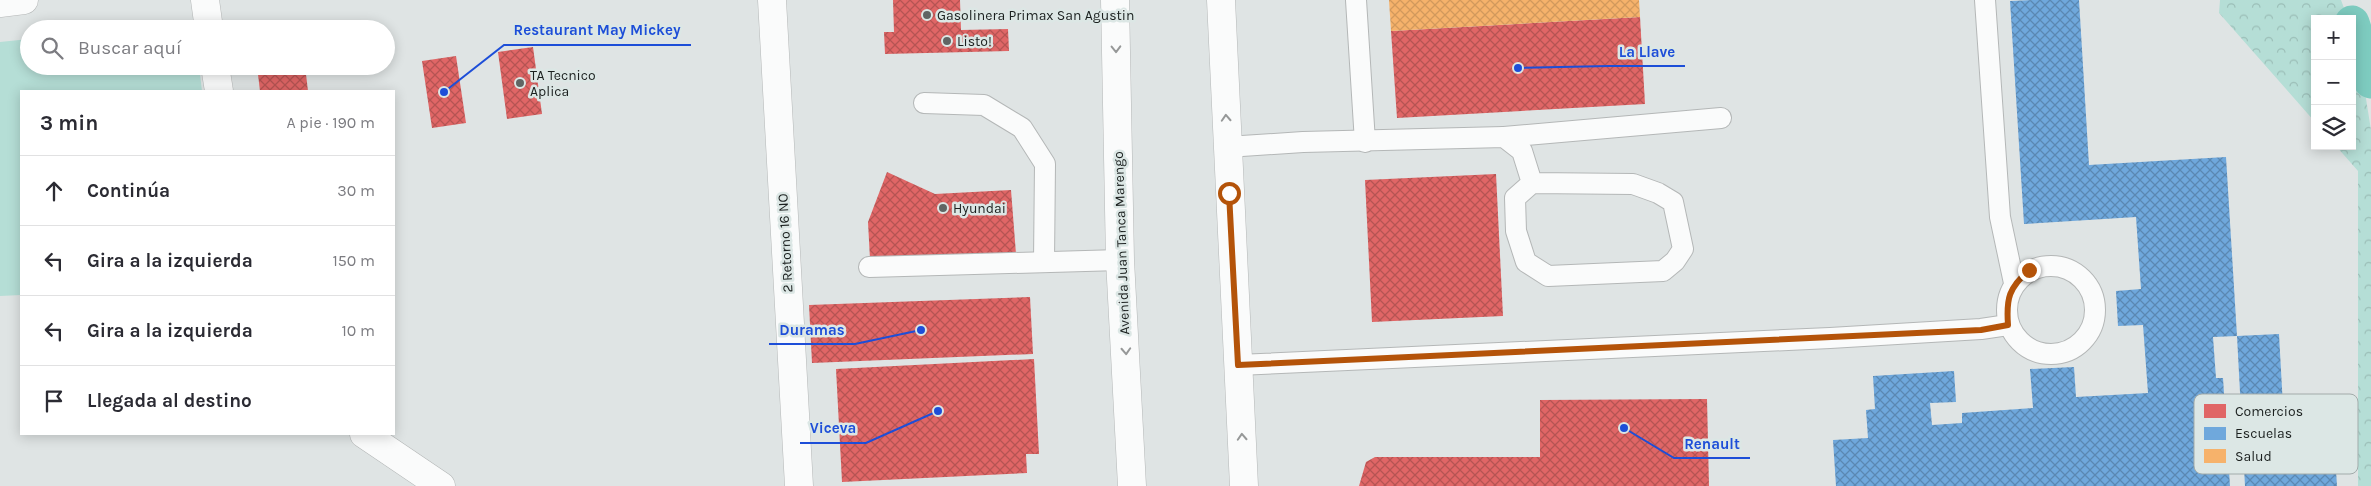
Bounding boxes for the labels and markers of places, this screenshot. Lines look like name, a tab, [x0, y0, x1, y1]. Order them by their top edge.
place label: Gasolinera Primax San Agustin	[937, 7, 1134, 24]
marker: Gasolinera Primax San Agustin	[921, 9, 933, 21]
callout: Restaurant May Mickey	[504, 15, 691, 45]
place label: Listo!	[957, 33, 992, 50]
marker: Listo!	[941, 35, 953, 47]
callout: La Llave	[1609, 36, 1685, 66]
place label: TA Tecnico Aplica	[530, 67, 596, 100]
marker: TA Tecnico Aplica	[514, 77, 526, 89]
place label: Hyundai	[953, 200, 1006, 217]
marker: Hyundai	[937, 202, 949, 214]
callout: Duramas	[769, 314, 855, 344]
callout: Viceva	[800, 413, 866, 443]
callout: Renault	[1674, 428, 1750, 458]

